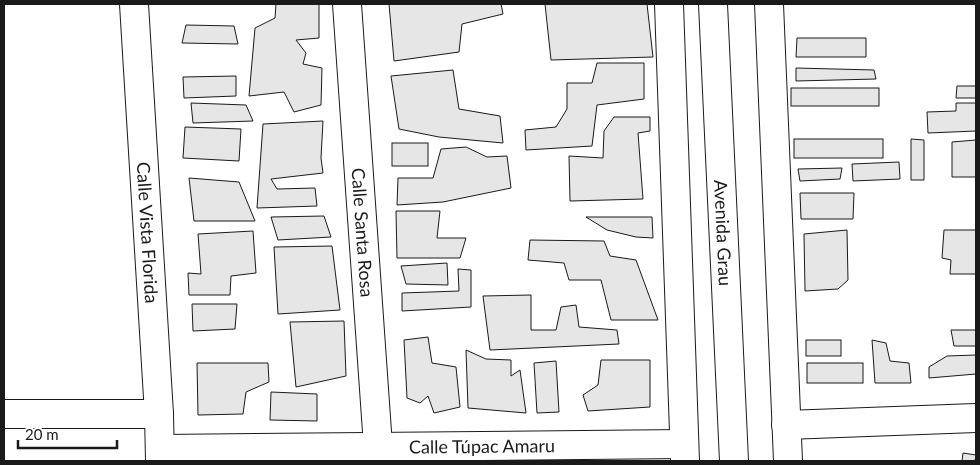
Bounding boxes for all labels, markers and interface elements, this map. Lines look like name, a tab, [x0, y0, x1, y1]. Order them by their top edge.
street label: Calle Vista Florida	[133, 161, 163, 304]
street label: Calle Santa Rosa	[348, 167, 379, 298]
street label: Avenida Grau	[710, 179, 737, 286]
scale bar	[18, 418, 116, 450]
text: 20 m	[25, 425, 59, 443]
street label: Calle Túpac Amaru	[409, 434, 555, 458]

